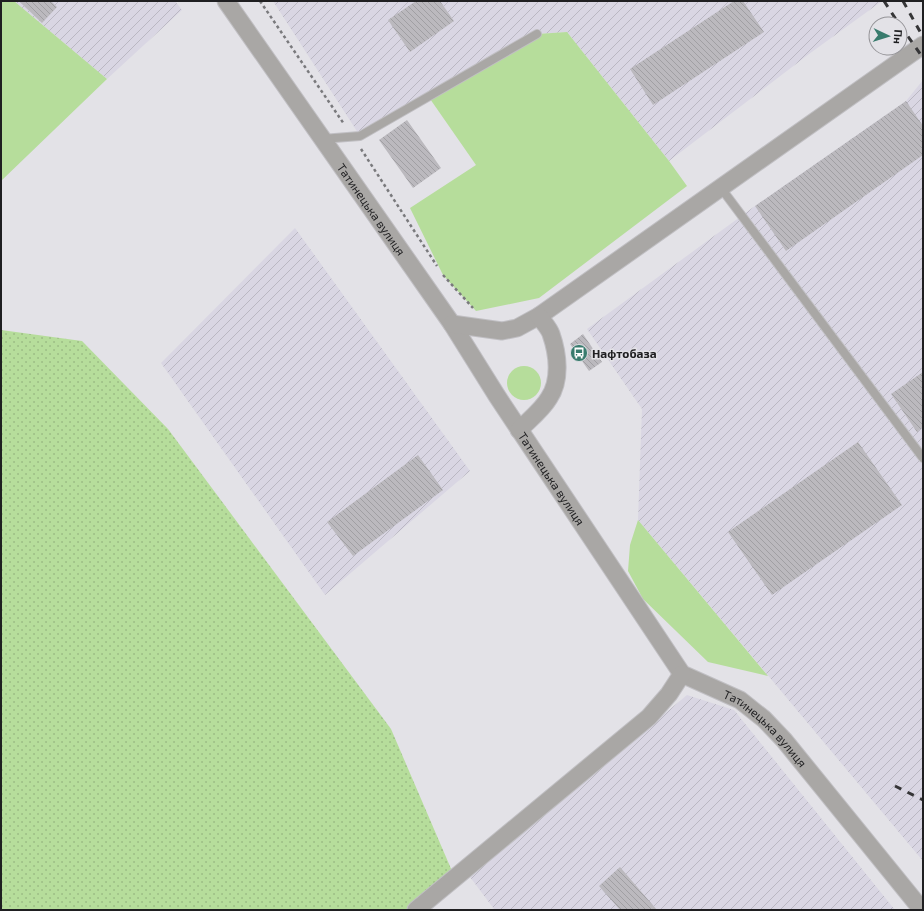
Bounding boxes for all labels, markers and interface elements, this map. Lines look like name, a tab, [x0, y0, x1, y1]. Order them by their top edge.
north arrow	[868, 16, 908, 56]
text: Пн	[891, 29, 905, 44]
street label: Татинецька вулиця	[335, 160, 409, 258]
bus stop icon: Нафтобаза	[569, 343, 589, 363]
place label: Нафтобаза	[592, 346, 657, 360]
street label: Татинецька вулиця	[516, 429, 588, 528]
street label: Татинецька вулиця	[721, 687, 810, 770]

